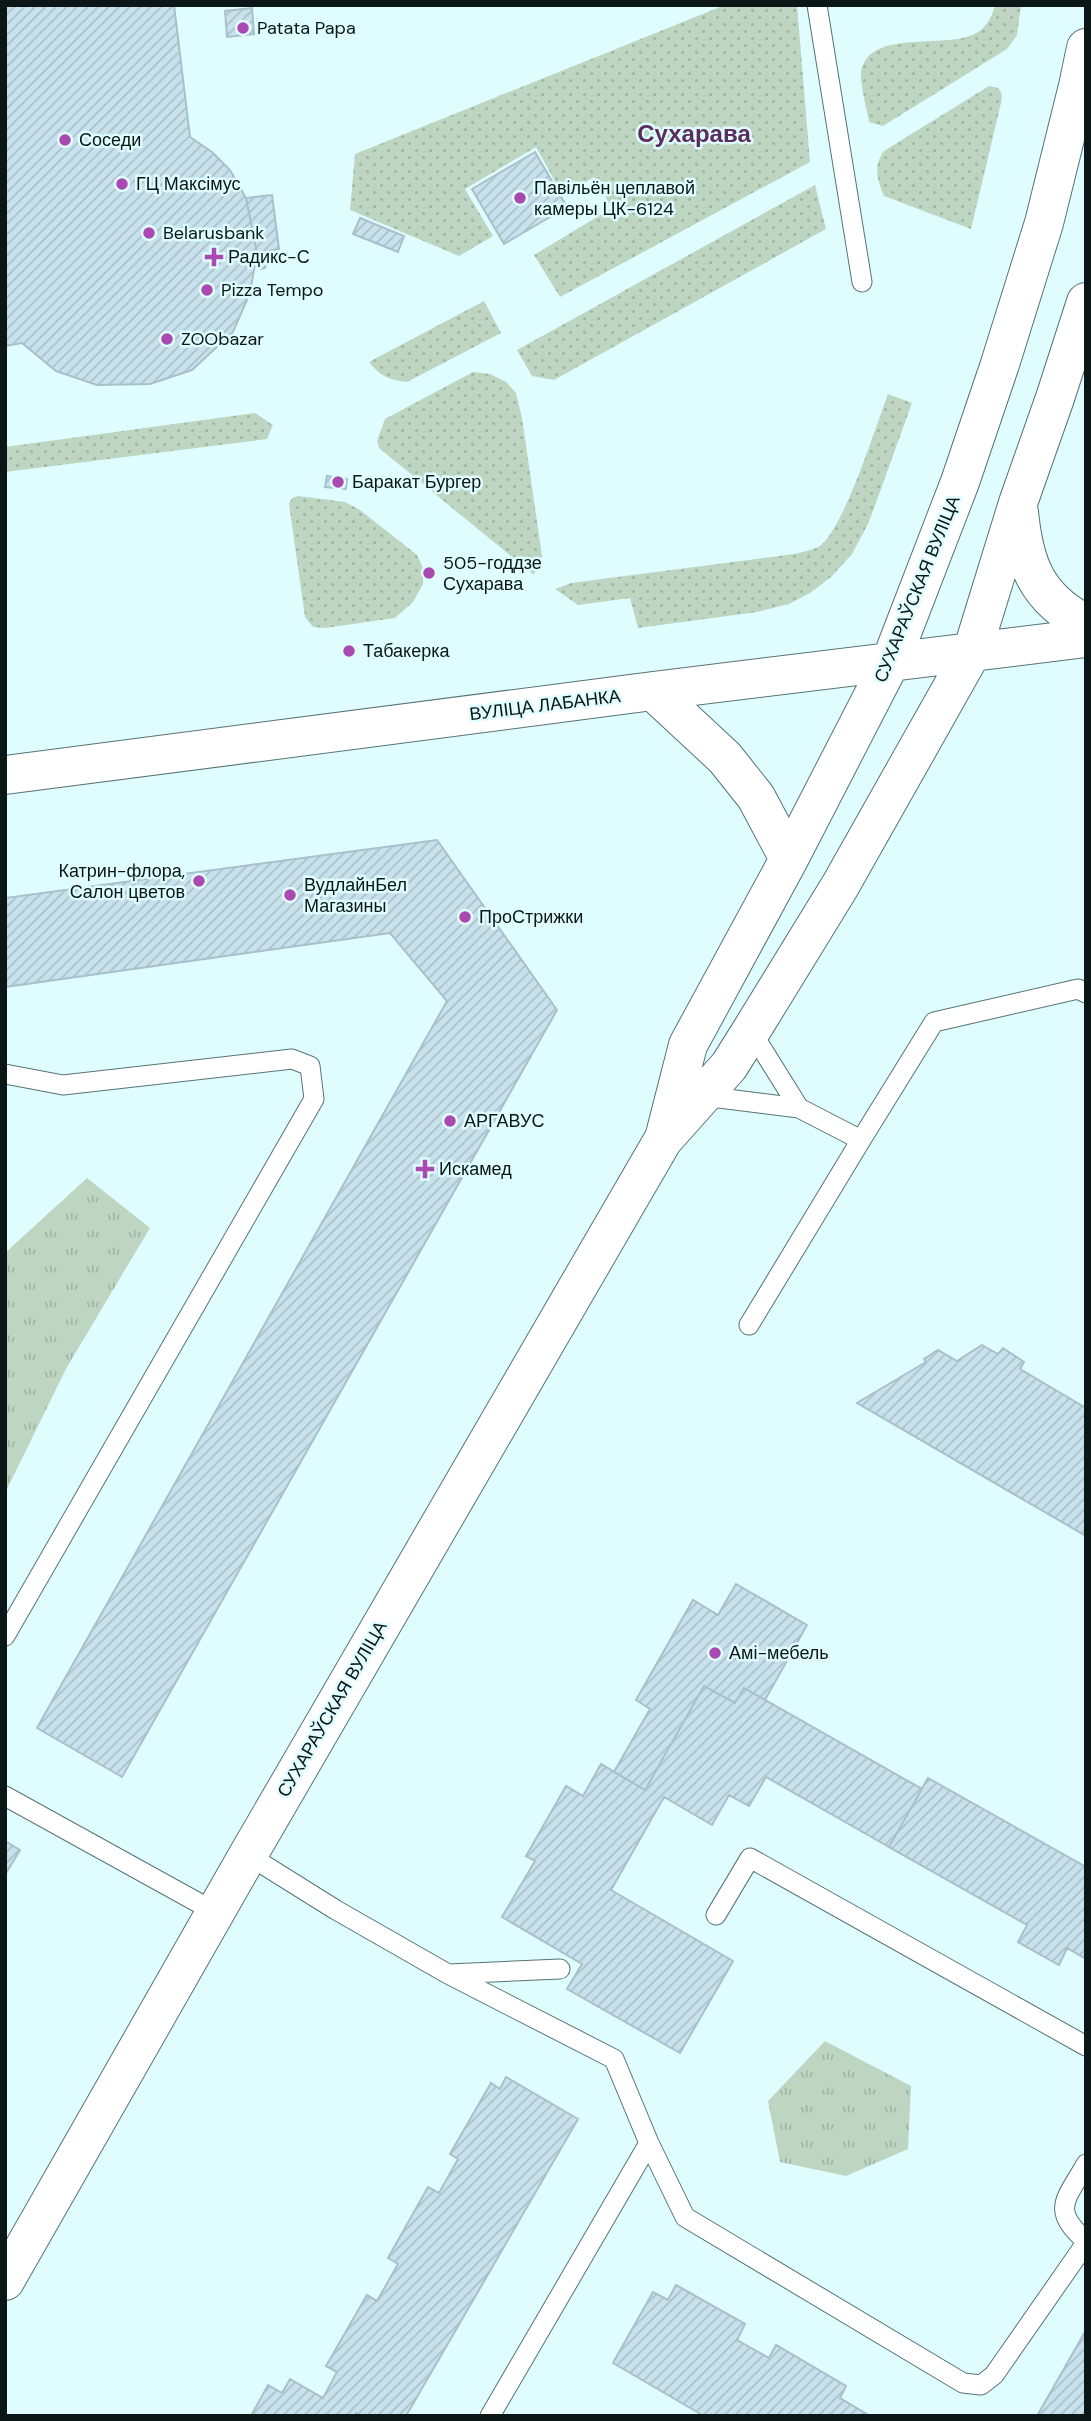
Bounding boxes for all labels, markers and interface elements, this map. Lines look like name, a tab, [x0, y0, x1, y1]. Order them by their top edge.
place label: Patata Papa	[257, 16, 356, 40]
marker: Patata Papa	[235, 20, 251, 36]
district label: Сухарава	[637, 118, 751, 149]
place label: Соседи	[79, 128, 141, 152]
marker: Соседи	[57, 132, 73, 148]
place label: ГЦ Максімус	[136, 172, 241, 196]
marker: ГЦ Максімус	[114, 176, 130, 192]
place label: Павільён цеплавой камеры ЦК-6124	[534, 176, 695, 221]
marker: Павільён цеплавой камеры ЦК-6124	[512, 190, 528, 206]
place label: Belarusbank	[163, 221, 264, 245]
marker: Belarusbank	[141, 225, 157, 241]
place label: Радикс-С	[228, 245, 310, 269]
marker: Радикс-С	[206, 249, 222, 265]
place label: Pizza Tempo	[221, 278, 324, 302]
marker: Pizza Tempo	[199, 282, 215, 298]
place label: ZOObazar	[181, 327, 264, 351]
marker: ZOObazar	[159, 331, 175, 347]
place label: Баракат Бургер	[352, 470, 481, 494]
marker: Баракат Бургер	[330, 474, 346, 490]
street label: СУХАРАЎСКАЯ ВУЛІЦА	[868, 492, 966, 686]
place label: 505-годдзе Сухарава	[443, 551, 542, 596]
marker: 505-годдзе Сухарава	[421, 565, 437, 581]
place label: Табакерка	[363, 639, 450, 663]
marker: Табакерка	[341, 643, 357, 659]
street label: ВУЛІЦА ЛАБАНКА	[468, 684, 622, 726]
place label: Катрин-флора, Салон цветов	[58, 859, 185, 904]
marker: Катрин-флора, Салон цветов	[191, 873, 207, 889]
place label: ВудлайнБел Магазины	[304, 873, 407, 918]
marker: ВудлайнБел Магазины	[282, 887, 298, 903]
place label: ПроСтрижки	[479, 905, 583, 929]
marker: ПроСтрижки	[457, 909, 473, 925]
place label: АРГАВУС	[464, 1109, 544, 1133]
marker: АРГАВУС	[442, 1113, 458, 1129]
place label: Искамед	[439, 1157, 512, 1181]
marker: Искамед	[417, 1161, 433, 1177]
street label: СУХАРАЎСКАЯ ВУЛІЦА	[272, 1617, 392, 1801]
place label: Амі-мебель	[729, 1641, 829, 1665]
marker: Амі-мебель	[707, 1645, 723, 1661]

